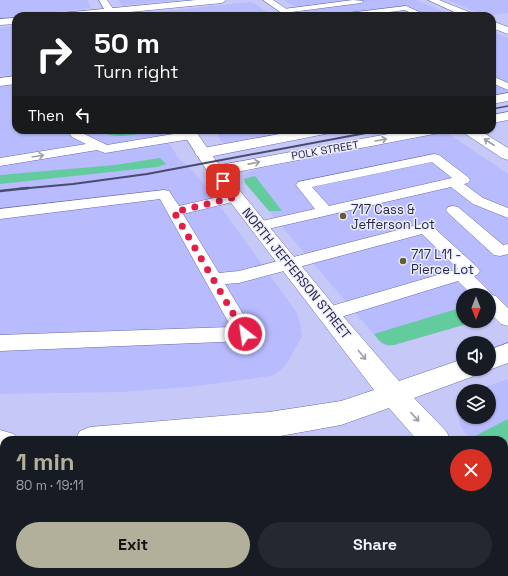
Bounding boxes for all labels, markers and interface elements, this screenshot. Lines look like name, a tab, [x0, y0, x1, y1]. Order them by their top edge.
text: 50 m	[94, 25, 160, 61]
icon: right	[28, 28, 80, 80]
text: Turn right	[94, 60, 178, 83]
icon: left	[72, 104, 94, 126]
text: Then	[28, 106, 64, 125]
one-way arrow	[375, 135, 388, 143]
street label: POLK STREET	[290, 137, 360, 163]
one-way arrow	[483, 138, 495, 146]
one-way arrow	[32, 152, 45, 160]
one-way arrow	[247, 159, 260, 167]
pin	[206, 164, 240, 198]
icon: arrive	[212, 170, 234, 192]
place label: 717 Cass & Jefferson Lot	[351, 201, 435, 233]
street label: NORTH JEFFERSON STREET	[238, 204, 355, 343]
marker: 717 Cass & Jefferson Lot	[338, 211, 348, 221]
place label: 717 L11 - Pierce Lot	[411, 246, 474, 278]
marker: 717 L11 - Pierce Lot	[398, 256, 408, 266]
north arrow	[456, 288, 496, 328]
map controls	[456, 288, 496, 424]
position arrow	[224, 313, 266, 355]
button: sound	[456, 336, 496, 376]
one-way arrow	[358, 349, 367, 360]
button: layers	[456, 384, 496, 424]
one-way arrow	[410, 412, 419, 422]
text: 1 min	[16, 446, 75, 477]
button: close	[450, 449, 492, 491]
text: 80 m · 19:11	[16, 477, 84, 494]
button: Exit	[16, 522, 250, 568]
button: Share	[258, 522, 492, 568]

